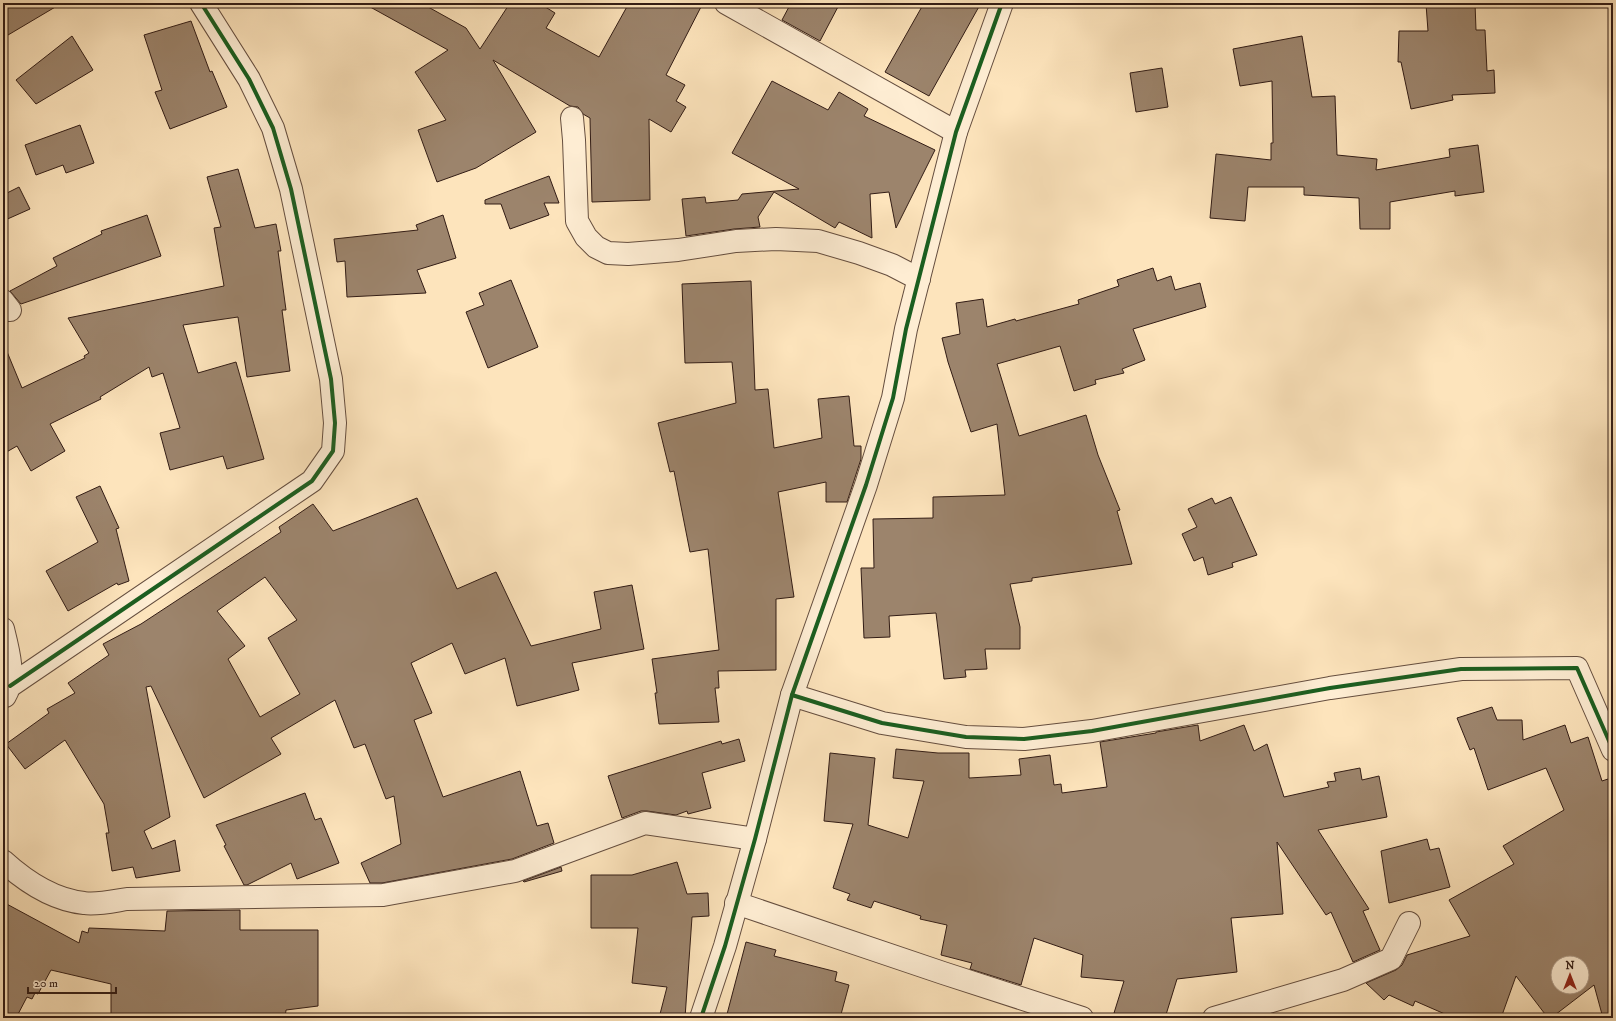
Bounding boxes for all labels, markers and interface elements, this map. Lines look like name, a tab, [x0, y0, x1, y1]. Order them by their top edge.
north arrow	[1550, 955, 1590, 995]
text: N	[1565, 959, 1575, 973]
scale bar	[28, 969, 116, 995]
text: 20 m	[34, 976, 58, 991]

